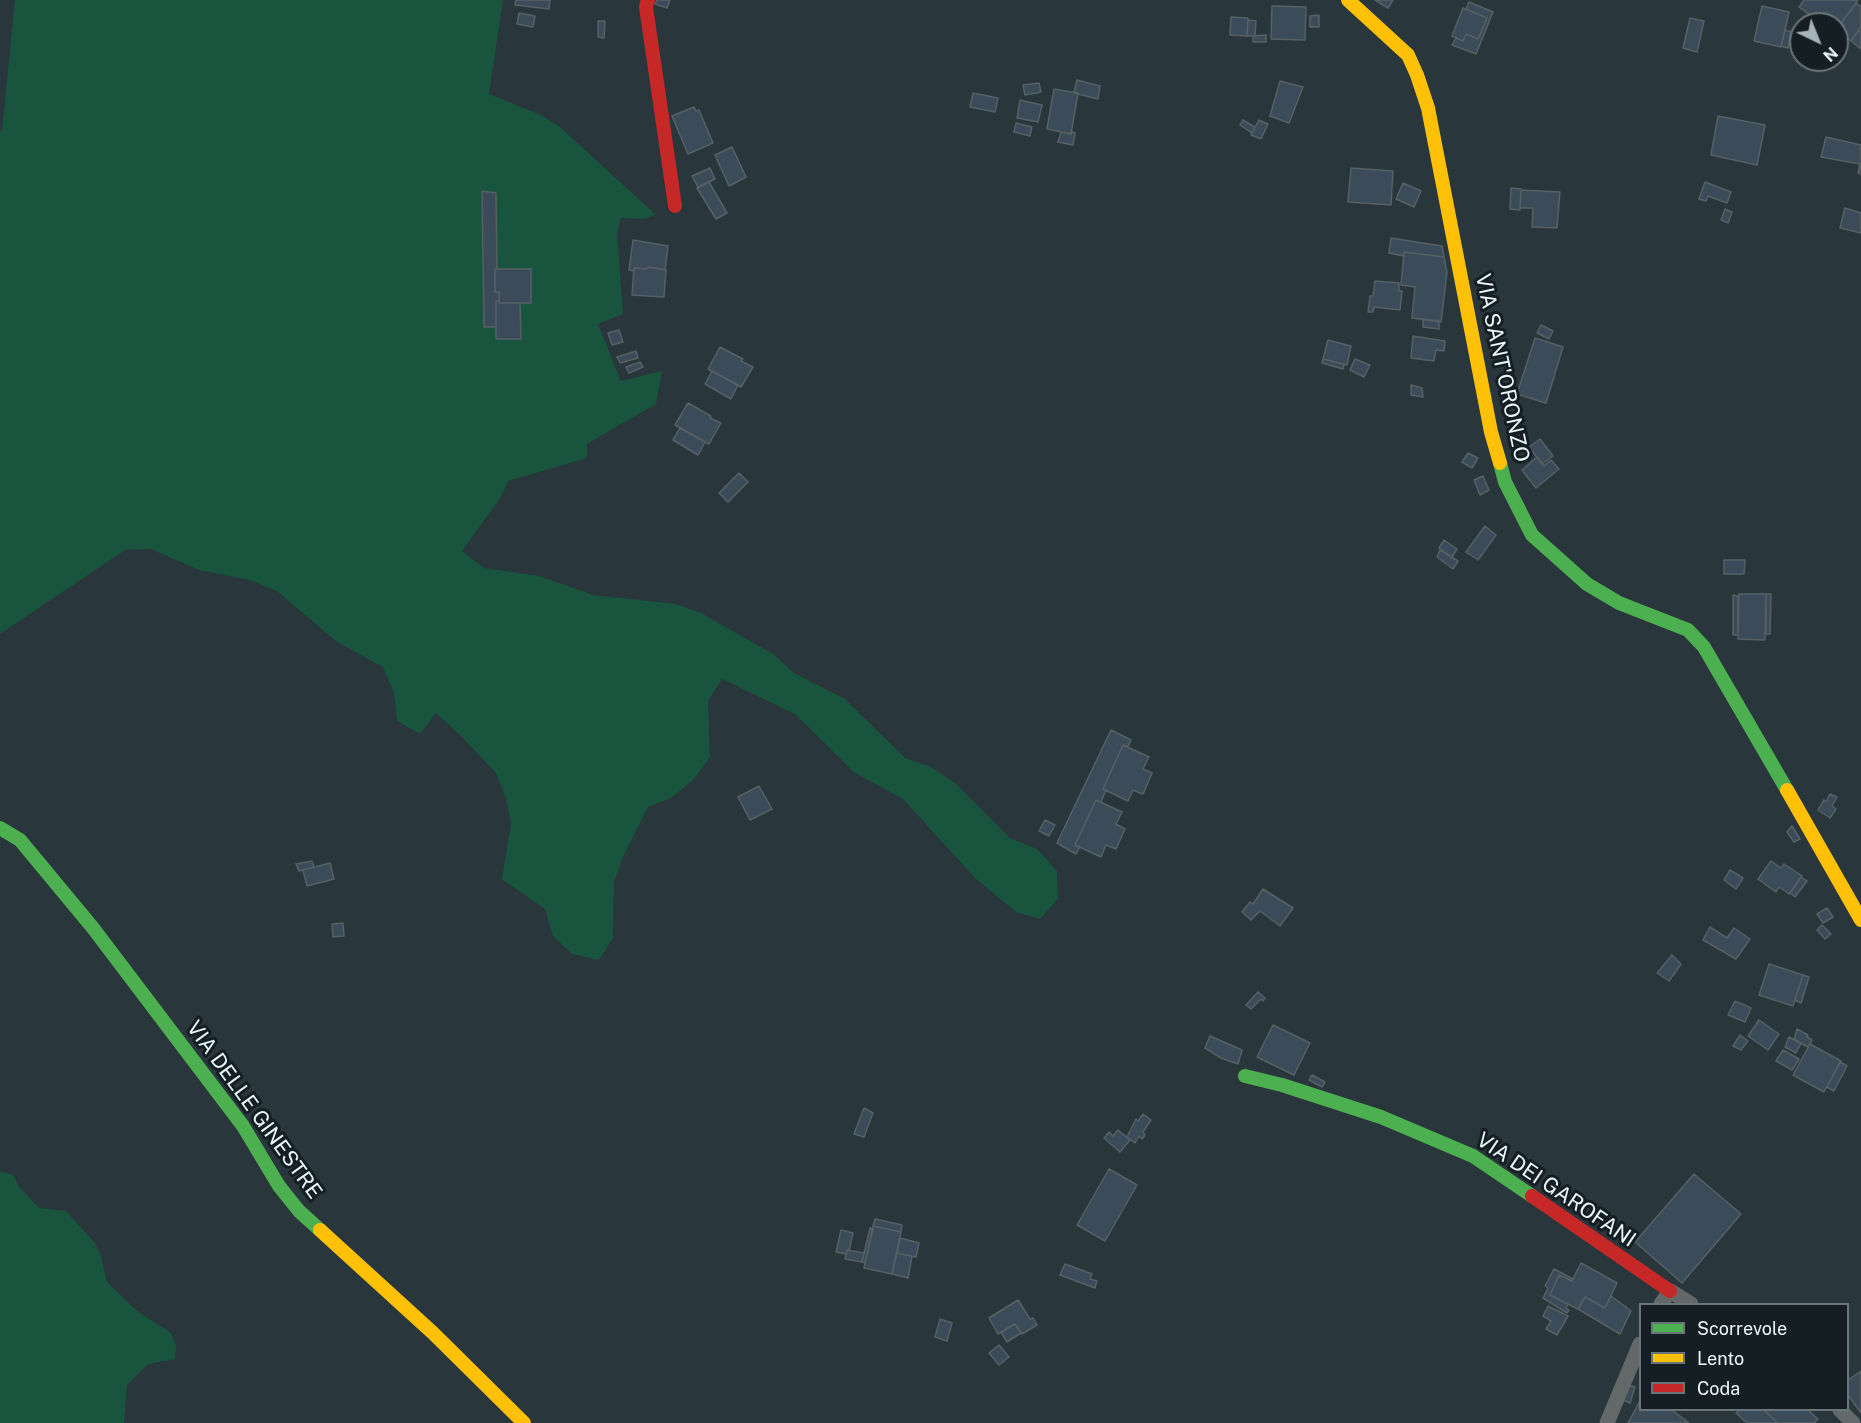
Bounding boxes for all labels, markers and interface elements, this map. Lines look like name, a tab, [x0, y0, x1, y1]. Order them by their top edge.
north arrow	[1789, 12, 1849, 72]
text: N	[1819, 43, 1841, 65]
street label: VIA SANT'ORONZO	[1470, 272, 1534, 464]
street label: VIA DELLE GINESTRE	[181, 1016, 327, 1204]
street label: VIA DEI GAROFANI	[1472, 1127, 1640, 1253]
legend	[1639, 1303, 1849, 1411]
text: Scorrevole	[1697, 1318, 1787, 1339]
text: Lento	[1697, 1348, 1744, 1369]
text: Coda	[1697, 1378, 1740, 1399]

